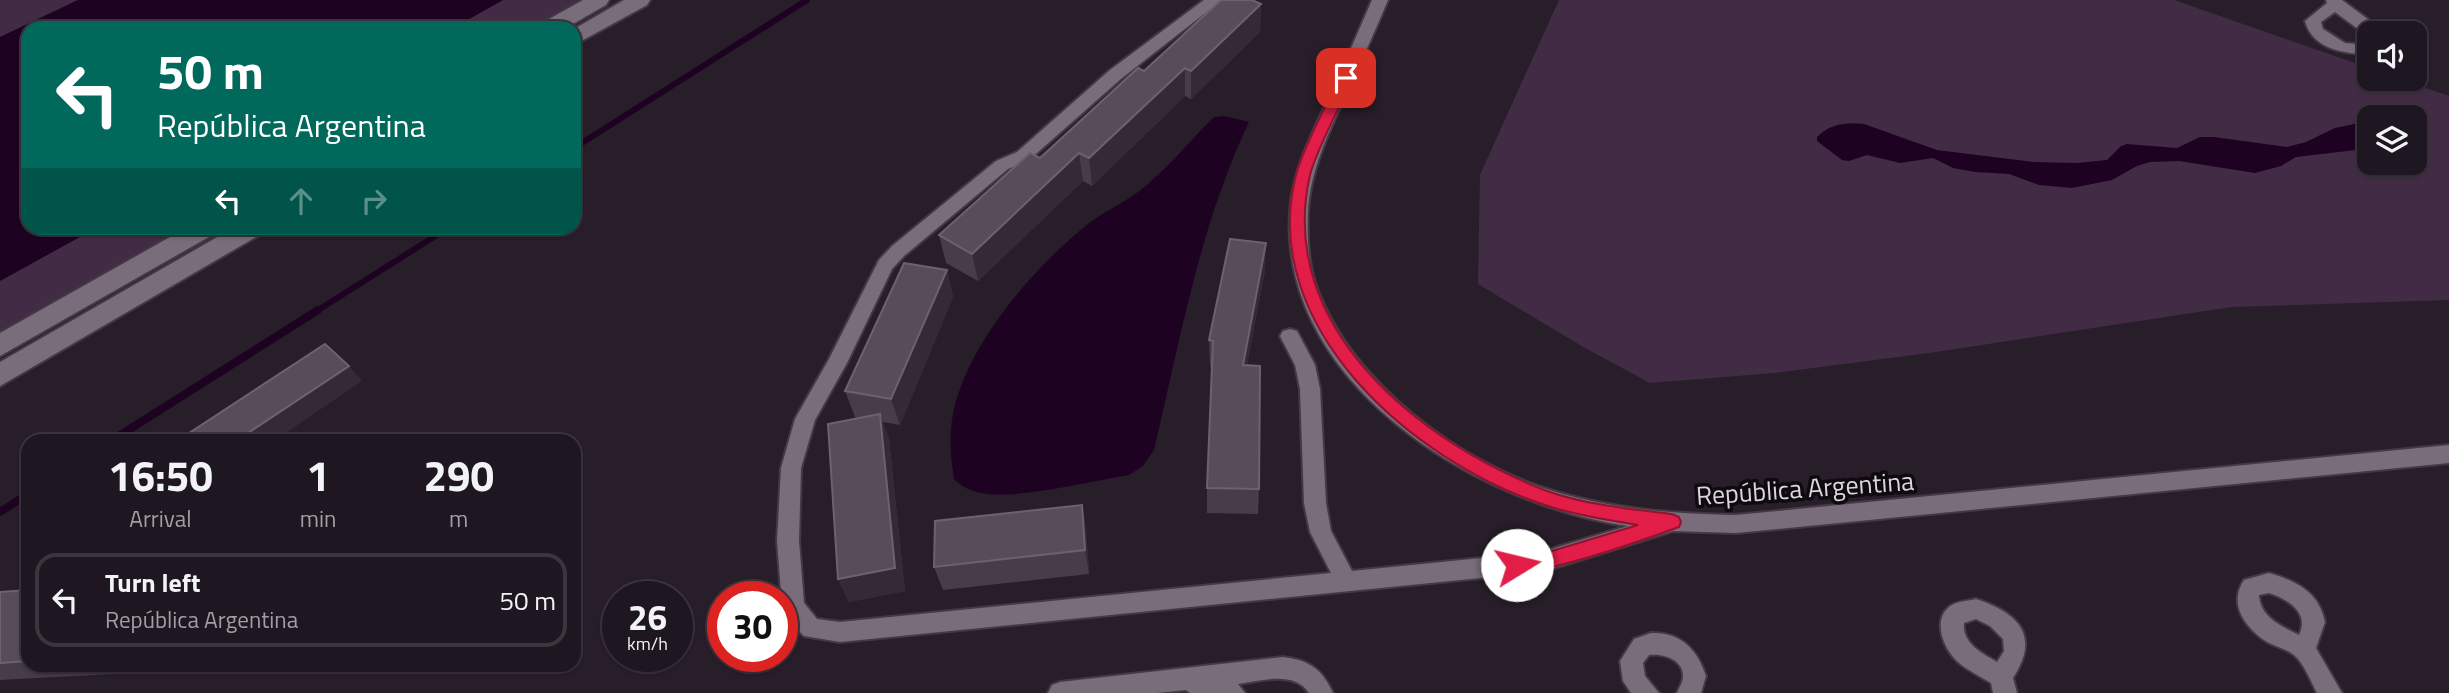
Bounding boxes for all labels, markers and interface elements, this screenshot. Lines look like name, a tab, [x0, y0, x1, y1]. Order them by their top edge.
map controls	[2357, 21, 2427, 175]
button: sound	[2357, 21, 2427, 91]
text: 50 m	[157, 33, 264, 108]
pin	[1316, 48, 1376, 108]
icon: left	[42, 49, 133, 140]
icon: arrive	[1327, 59, 1365, 97]
text: República Argentina	[157, 101, 426, 149]
button: layers	[2357, 105, 2427, 175]
icon: left	[209, 182, 247, 220]
icon: ahead	[282, 182, 320, 220]
icon: right	[355, 182, 393, 220]
text: 16:50	[108, 443, 213, 507]
text: 1	[306, 443, 330, 507]
text: 290	[423, 443, 494, 507]
street label: República Argentina	[1695, 461, 1915, 515]
text: Arrival	[129, 501, 192, 536]
text: min	[300, 501, 336, 536]
text: m	[449, 501, 468, 536]
position arrow	[1480, 528, 1554, 602]
text: Turn left	[105, 563, 200, 602]
icon: left	[46, 581, 84, 619]
text: 50 m	[499, 581, 556, 620]
speed limit sign: 30	[707, 581, 798, 672]
text: 26	[628, 590, 667, 644]
text: República Argentina	[105, 602, 298, 637]
text: km/h	[627, 630, 668, 657]

